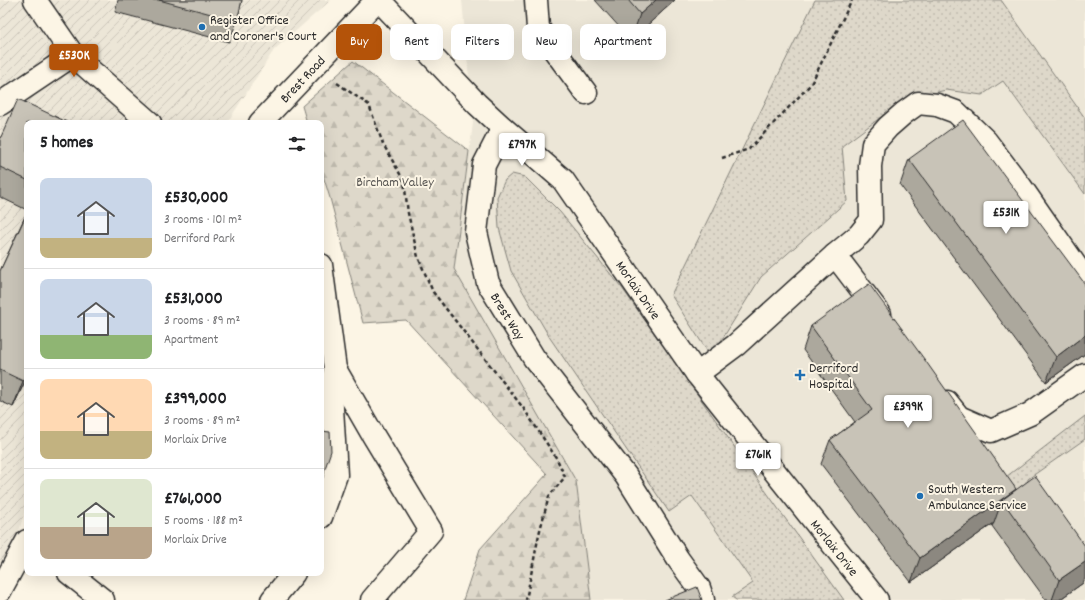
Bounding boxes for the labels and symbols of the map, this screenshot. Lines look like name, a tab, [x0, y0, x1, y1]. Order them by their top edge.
place label: Register Office and Coroner's Court	[210, 11, 317, 47]
marker: Register Office and Coroner's Court	[197, 22, 207, 32]
pin: £530K	[46, 44, 102, 78]
street label: Brest Road	[276, 52, 331, 108]
pin: £797K	[494, 133, 550, 167]
park label: Bircham Valley	[356, 173, 434, 193]
pin: £531K	[978, 201, 1034, 235]
street label: Morlaix Drive	[610, 257, 665, 324]
street label: Brest Way	[484, 289, 529, 345]
place label: Derriford Hospital	[809, 359, 858, 395]
marker: Derriford Hospital	[794, 369, 806, 381]
pin: £399K	[880, 395, 936, 429]
pin: £761K	[730, 443, 786, 477]
place label: South Western Ambulance Service	[928, 480, 1026, 516]
marker: South Western Ambulance Service	[915, 491, 925, 501]
street label: Morlaix Drive	[805, 516, 862, 581]

